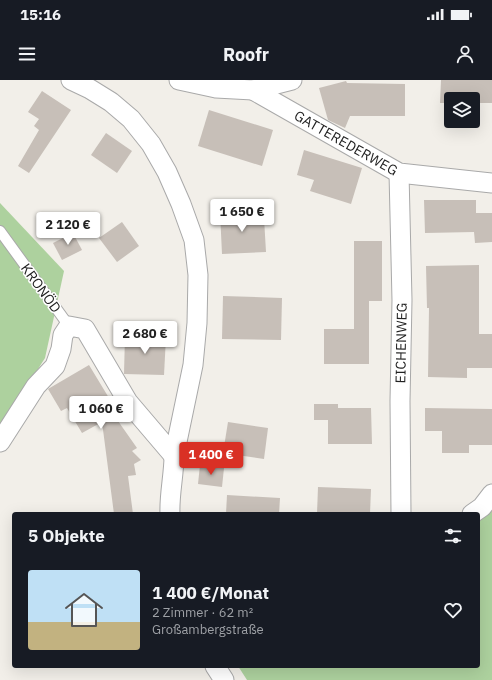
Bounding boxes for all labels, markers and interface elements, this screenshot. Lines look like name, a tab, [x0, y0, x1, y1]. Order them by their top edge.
text: 15:16	[20, 5, 61, 24]
icon: menu	[16, 43, 38, 65]
text: Roofr	[223, 43, 269, 66]
icon: person	[454, 43, 476, 65]
map controls	[444, 92, 480, 128]
button: layers	[444, 92, 480, 128]
street label: GATTEREDERWEG	[291, 106, 401, 179]
pin: 1 650 €	[205, 199, 279, 233]
text: 1 650 €	[219, 203, 265, 220]
pin: 2 120 €	[31, 212, 105, 246]
text: 2 120 €	[45, 216, 91, 233]
street label: KRONÖD	[17, 260, 65, 316]
street label: EICHENWEG	[391, 302, 411, 384]
pin: 2 680 €	[108, 321, 182, 355]
text: 2 680 €	[122, 325, 168, 342]
pin: 1 060 €	[64, 396, 138, 430]
text: 1 060 €	[78, 400, 124, 417]
pin: 1 400 €	[174, 442, 248, 476]
text: 1 400 €	[188, 446, 234, 463]
text: 5 Objekte	[28, 525, 105, 547]
icon: filters	[442, 525, 464, 547]
text: 1 400 €/Monat	[152, 582, 269, 604]
icon: home	[60, 586, 108, 634]
icon: heart	[442, 599, 464, 621]
text: 2 Zimmer · 62 m²	[152, 604, 253, 621]
text: Großambergstraße	[152, 621, 264, 638]

